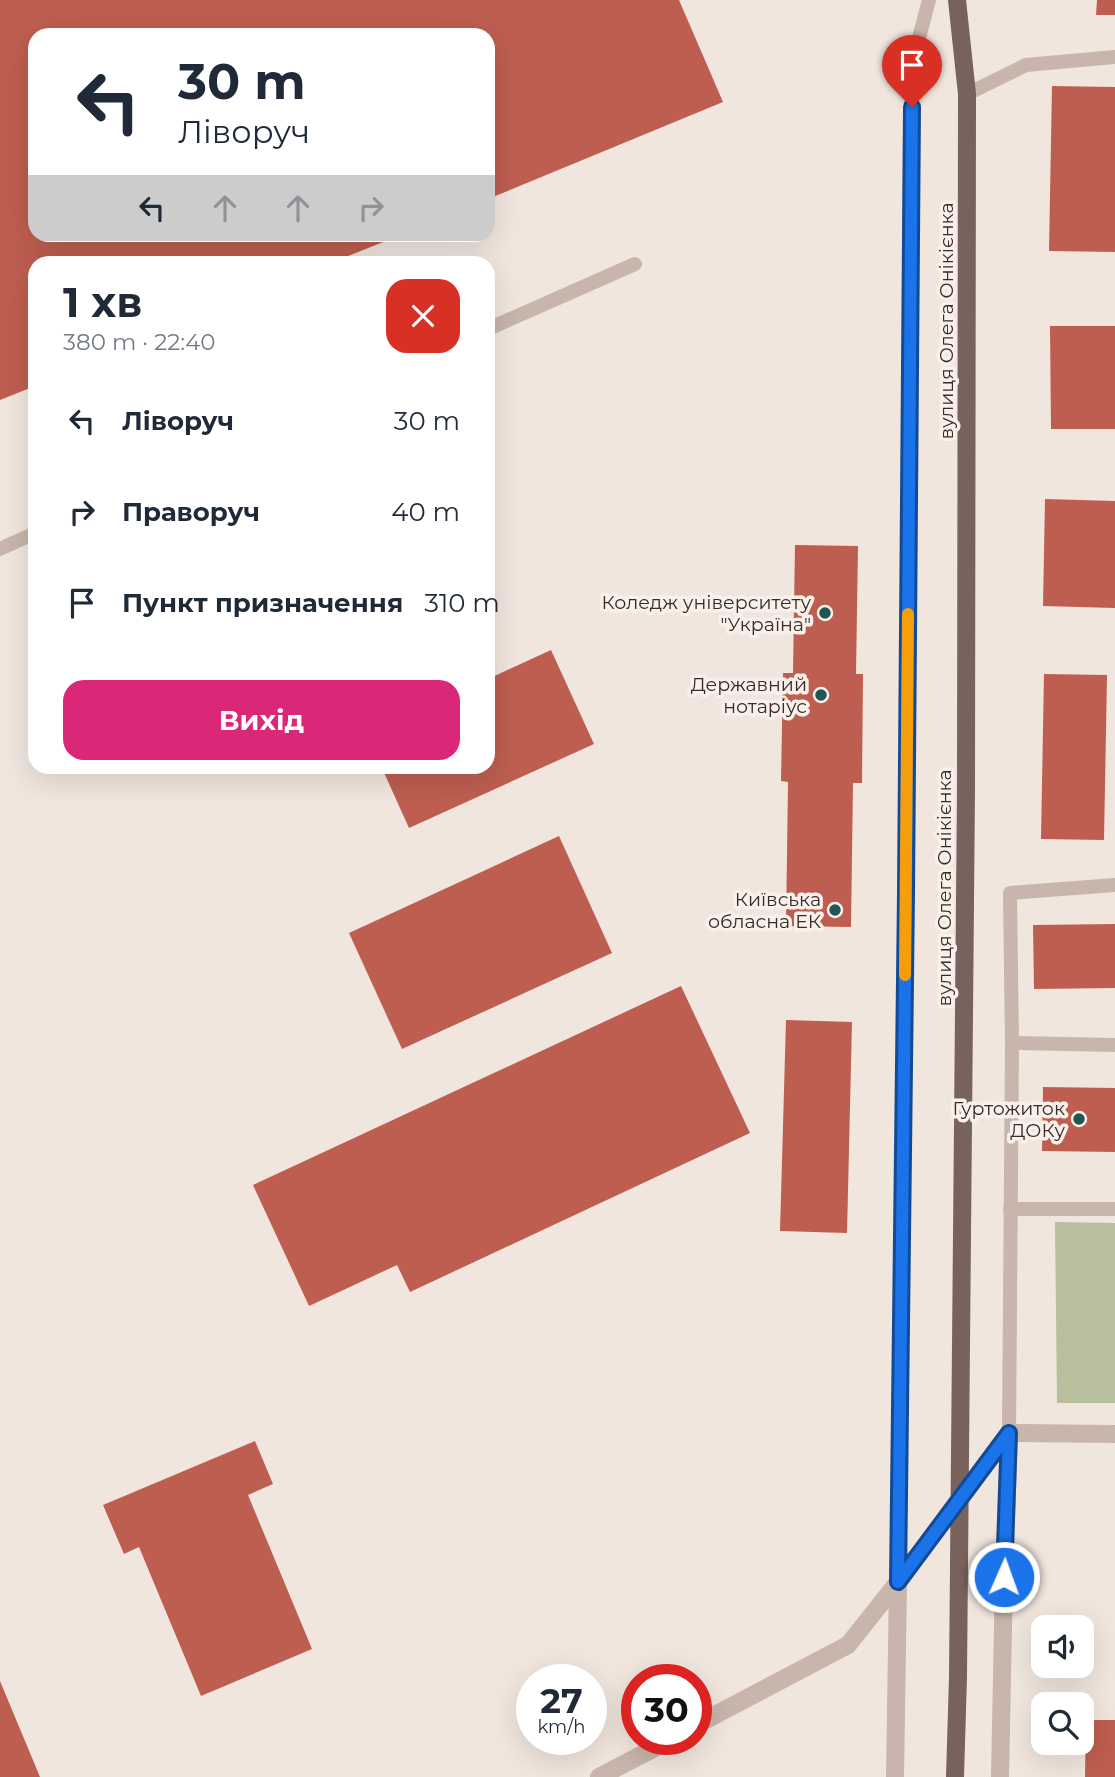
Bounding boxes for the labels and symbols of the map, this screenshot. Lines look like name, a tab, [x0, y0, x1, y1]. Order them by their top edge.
pin	[882, 35, 942, 107]
street label: вулиця Олега Онікієнка	[935, 202, 958, 440]
place label: Коледж університету "Україна"	[601, 591, 811, 636]
marker: Коледж університету "Україна"	[817, 605, 833, 621]
place label: Державний нотаріус	[691, 673, 807, 718]
marker: Державний нотаріус	[813, 687, 829, 703]
street label: вулиця Олега Онікієнка	[933, 769, 956, 1007]
place label: Київська обласна ЕК	[708, 888, 821, 933]
marker: Київська обласна ЕК	[827, 902, 843, 918]
place label: Гуртожиток ДОКу	[952, 1097, 1065, 1142]
marker: Гуртожиток ДОКу	[1071, 1111, 1087, 1127]
position arrow	[967, 1540, 1041, 1614]
speed limit sign: 30	[621, 1664, 712, 1755]

